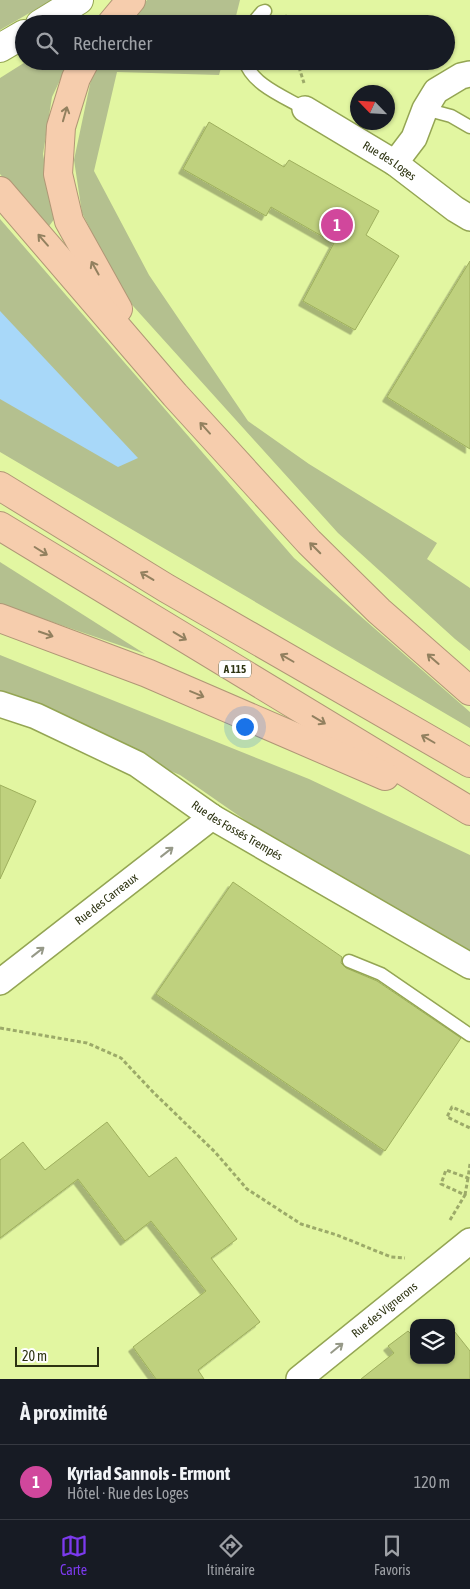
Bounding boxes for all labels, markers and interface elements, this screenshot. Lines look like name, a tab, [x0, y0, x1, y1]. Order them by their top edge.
search box	[15, 15, 455, 70]
icon: search	[33, 29, 61, 57]
text: Rechercher	[73, 32, 152, 54]
north arrow	[350, 85, 395, 130]
one-way arrow	[61, 106, 71, 122]
street label: Rue des Loges	[360, 138, 419, 183]
pin: 1	[321, 206, 353, 244]
one-way arrow	[38, 234, 49, 247]
one-way arrow	[89, 261, 99, 275]
one-way arrow	[199, 422, 210, 435]
one-way arrow	[309, 542, 321, 554]
one-way arrow	[34, 547, 48, 557]
one-way arrow	[140, 571, 154, 581]
one-way arrow	[38, 630, 53, 639]
one-way arrow	[173, 631, 187, 641]
one-way arrow	[280, 652, 295, 662]
one-way arrow	[427, 653, 440, 665]
road number: A 115	[219, 661, 251, 678]
one-way arrow	[189, 690, 204, 700]
your location	[232, 714, 258, 740]
one-way arrow	[312, 715, 326, 725]
one-way arrow	[420, 734, 435, 744]
street label: Rue des Fossés Trempés	[189, 798, 285, 863]
one-way arrow	[160, 847, 173, 858]
street label: Rue des Carreaux	[72, 870, 141, 928]
one-way arrow	[32, 947, 45, 958]
street label: Rue des Vignerons	[349, 1279, 420, 1341]
map controls	[410, 1319, 455, 1364]
button: layers	[410, 1319, 455, 1364]
one-way arrow	[330, 1343, 343, 1354]
scale bar	[15, 1344, 99, 1367]
text: 20 m	[22, 1348, 47, 1364]
text: À proximité	[20, 1400, 108, 1424]
text: Kyriad Sannois - Ermont	[67, 1462, 230, 1484]
text: 1	[32, 1473, 40, 1491]
text: 120 m	[414, 1473, 450, 1491]
text: Hôtel · Rue des Loges	[67, 1484, 189, 1502]
tab: Carte	[60, 1532, 88, 1578]
tab: Itinéraire	[207, 1532, 255, 1578]
tab: Favoris	[374, 1532, 410, 1578]

